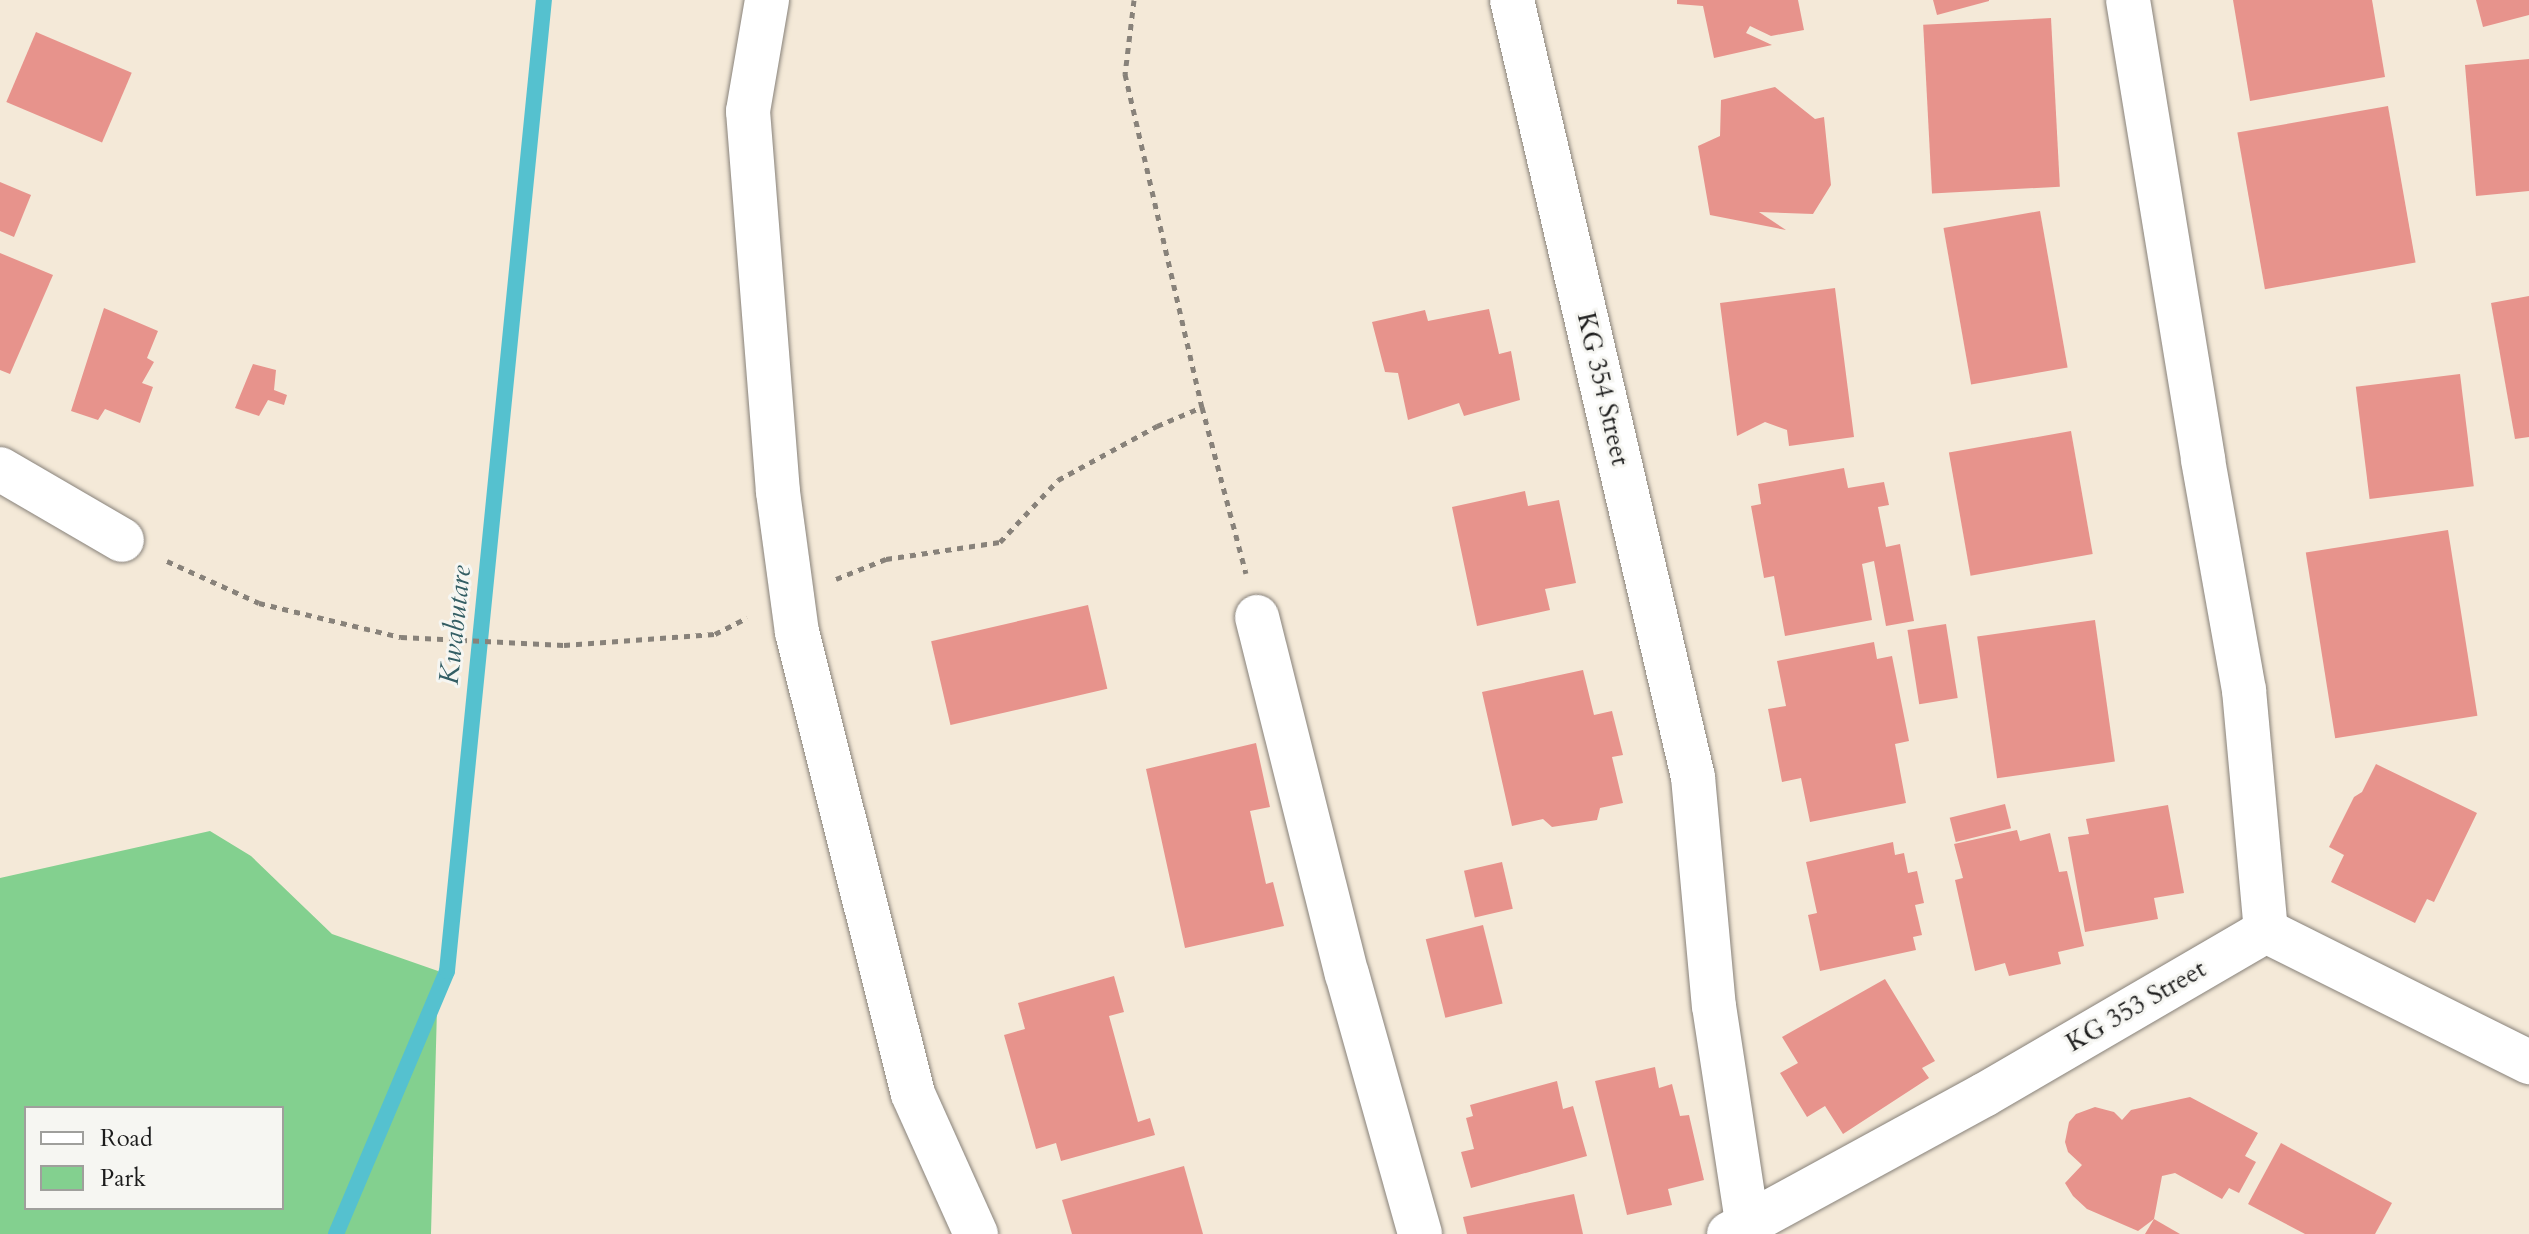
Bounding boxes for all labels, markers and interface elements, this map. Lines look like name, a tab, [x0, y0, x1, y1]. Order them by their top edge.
street label: KG 354 Street	[1570, 309, 1636, 469]
water label: Kwabutare	[432, 564, 478, 686]
street label: KG 353 Street	[2060, 953, 2212, 1059]
legend	[24, 1106, 284, 1210]
text: Road	[100, 1122, 153, 1155]
text: Park	[100, 1162, 146, 1195]

